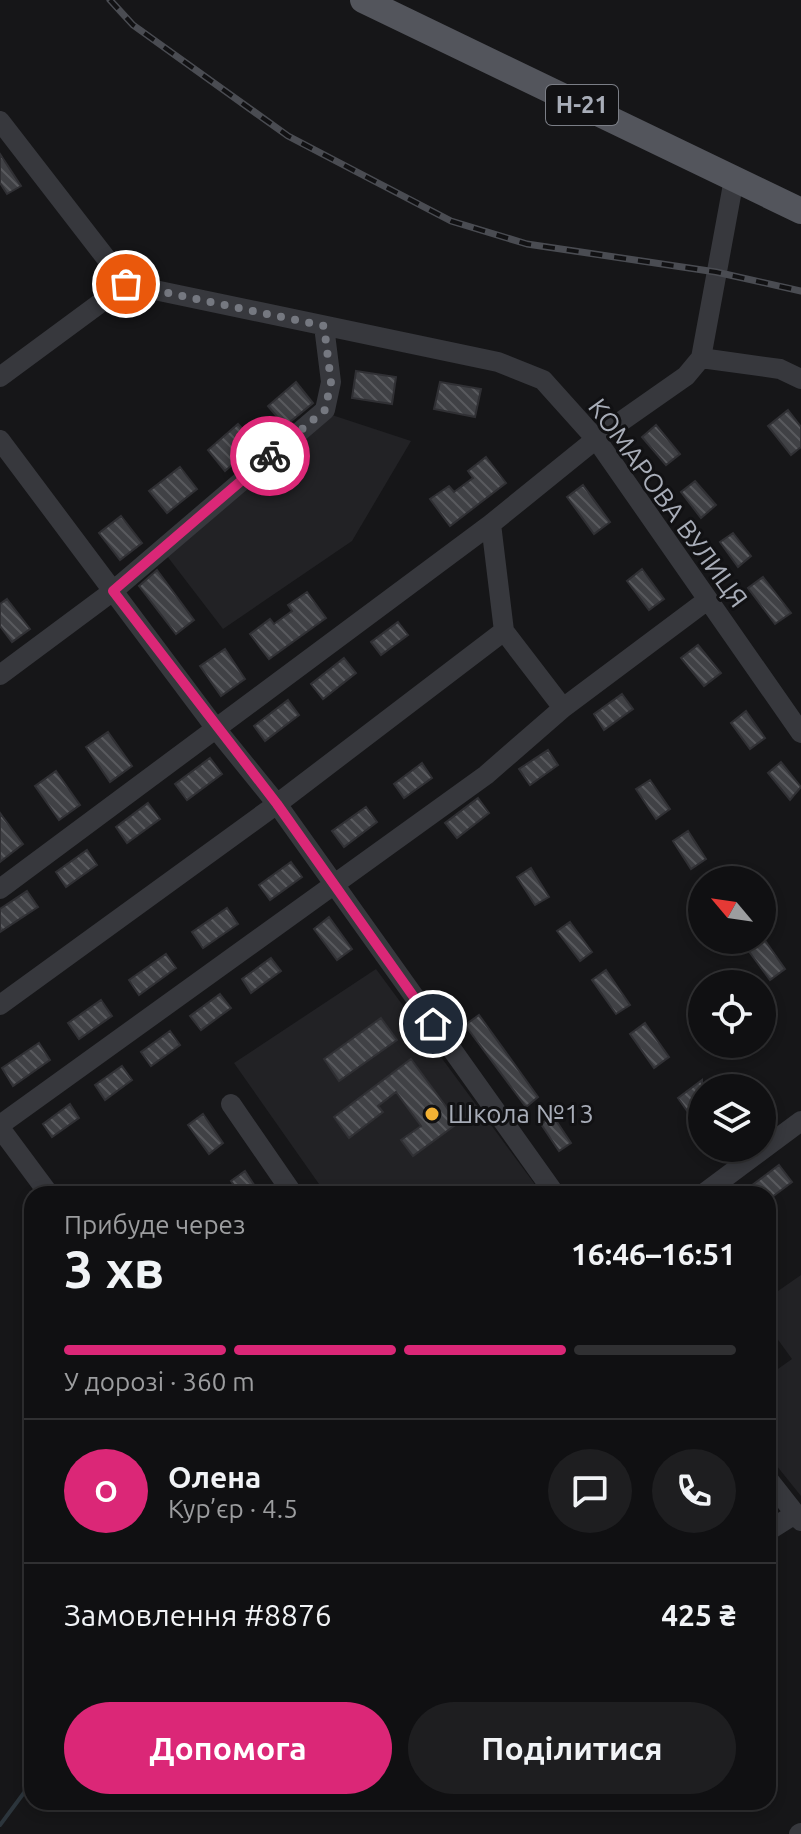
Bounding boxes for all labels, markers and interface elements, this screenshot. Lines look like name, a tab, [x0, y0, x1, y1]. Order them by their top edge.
road number: Н-21	[546, 85, 618, 125]
pin	[92, 250, 160, 318]
icon: bag	[104, 262, 148, 306]
street label: КОМАРОВА ВУЛИЦЯ	[583, 393, 754, 613]
courier	[230, 416, 310, 496]
icon: bike	[248, 434, 292, 478]
north arrow	[688, 866, 776, 954]
map controls	[688, 866, 776, 1162]
button: locate	[688, 970, 776, 1058]
pin	[399, 990, 467, 1058]
icon: home	[411, 1002, 455, 1046]
button: layers	[688, 1074, 776, 1162]
place label: Школа №13	[448, 1099, 594, 1128]
marker: Школа №13	[423, 1105, 441, 1123]
text: Прибуде через	[64, 1210, 245, 1239]
text: 16:46–16:51	[571, 1237, 736, 1271]
text: 3 хв	[64, 1240, 164, 1298]
text: У дорозі · 360 m	[64, 1367, 255, 1396]
button: chat	[548, 1449, 632, 1533]
button: phone	[652, 1449, 736, 1533]
text: Олена	[168, 1460, 261, 1494]
text: О	[94, 1474, 118, 1508]
text: Кур’єр · 4.5	[168, 1494, 298, 1523]
text: Замовлення #8876	[64, 1598, 332, 1632]
text: 425 ₴	[661, 1598, 736, 1632]
button: Допомога	[64, 1702, 392, 1794]
button: Поділитися	[408, 1702, 736, 1794]

